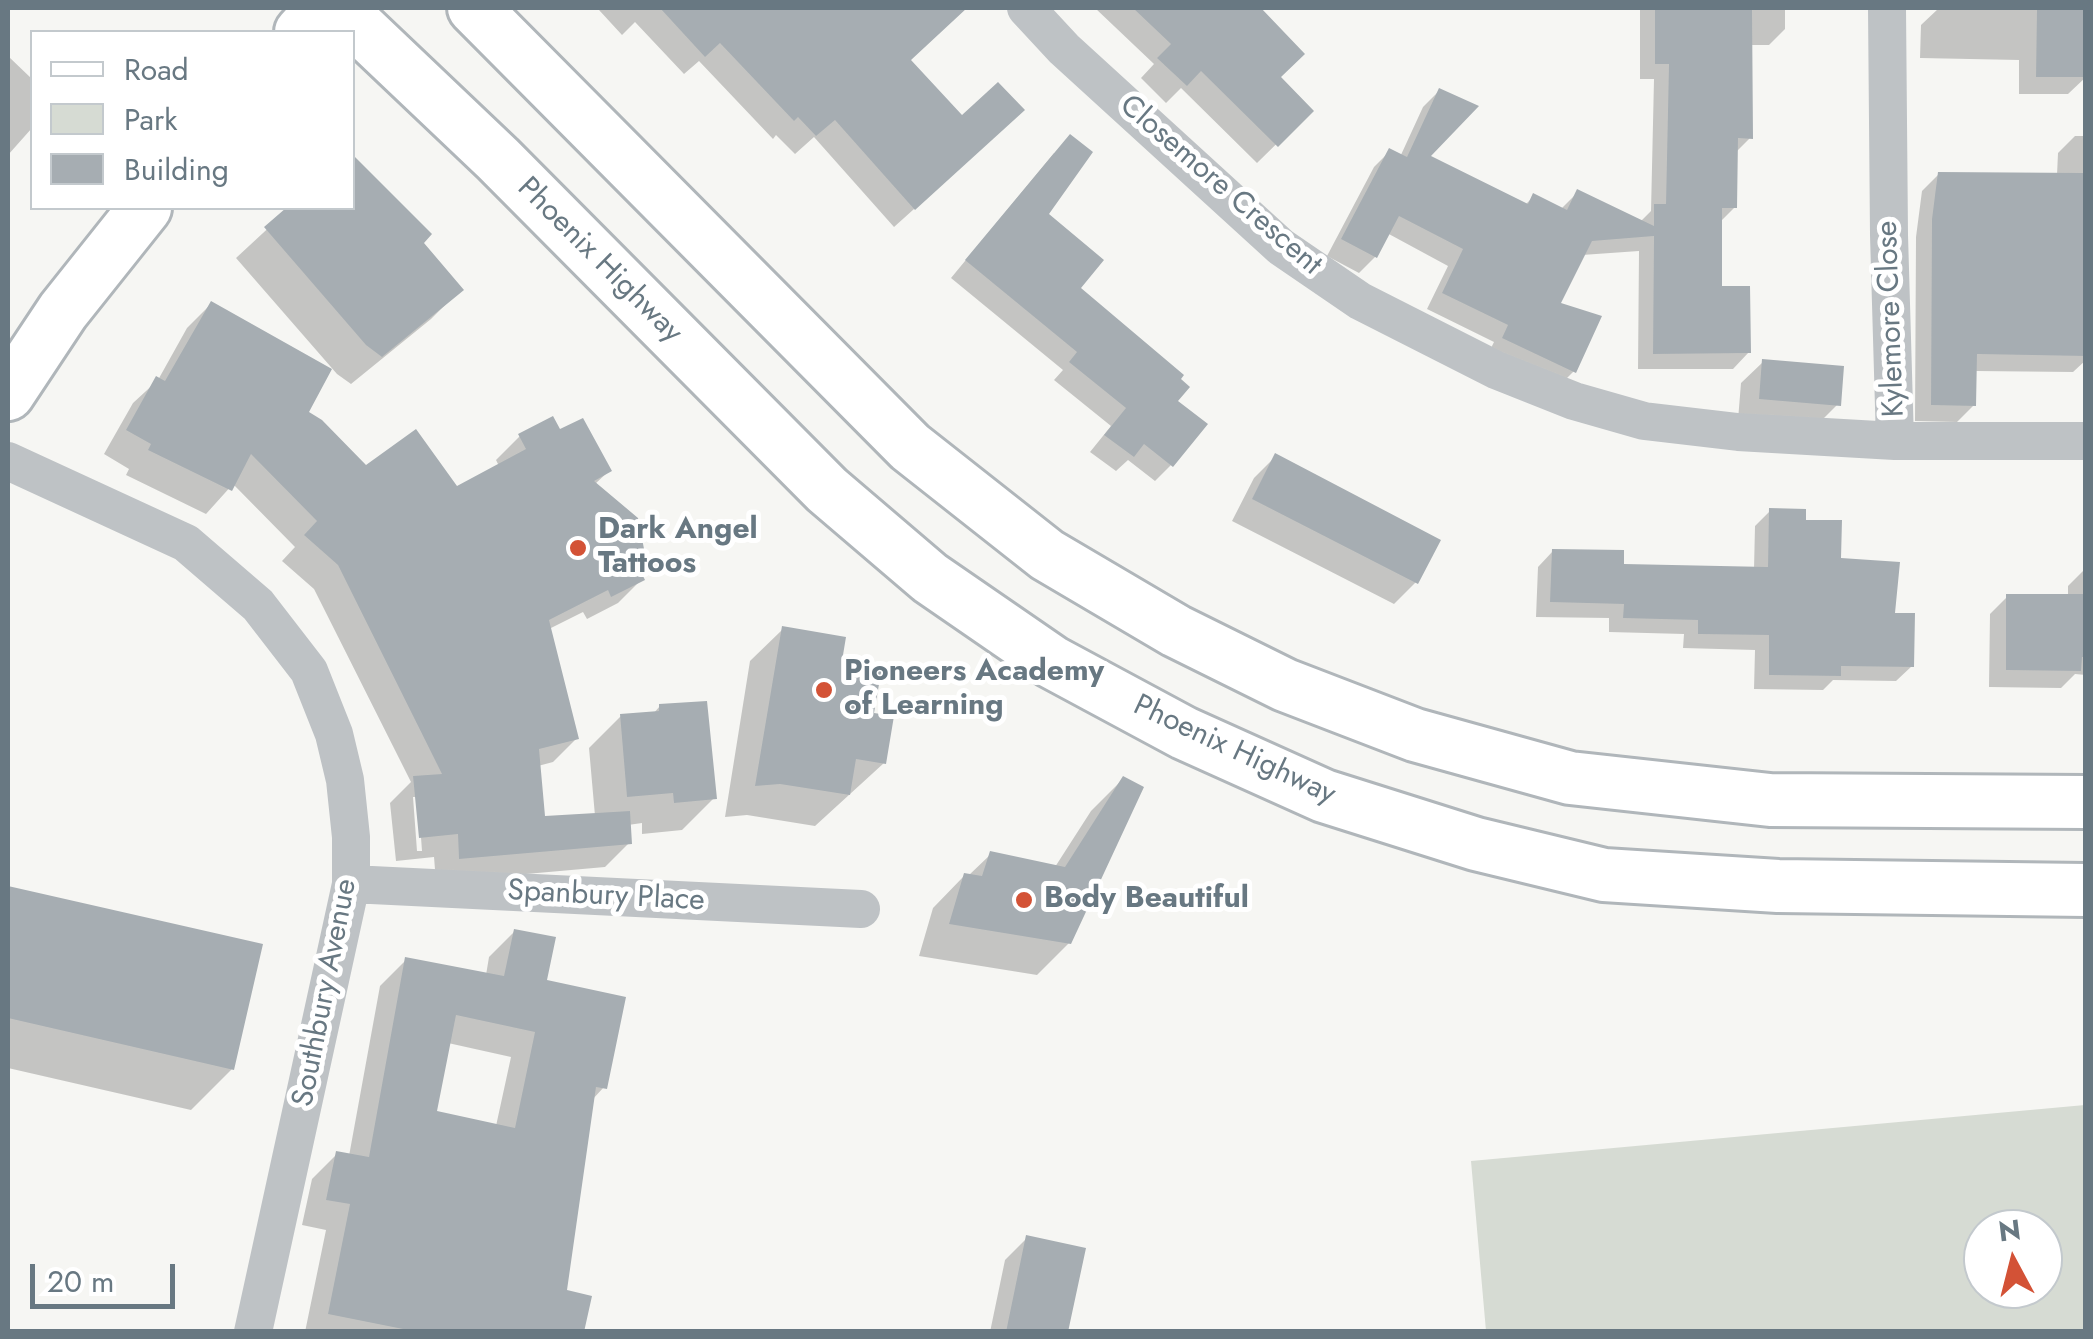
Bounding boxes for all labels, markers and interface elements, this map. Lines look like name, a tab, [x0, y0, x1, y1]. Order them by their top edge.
legend	[30, 30, 355, 210]
text: Road	[124, 48, 189, 91]
street label: Closemore Crescent	[1112, 88, 1328, 284]
text: Park	[124, 98, 177, 141]
text: Building	[124, 148, 229, 191]
street label: Phoenix Highway	[509, 171, 689, 351]
street label: Kylemore Close	[1871, 220, 1913, 418]
place label: Dark Angel Tattoos	[598, 513, 758, 584]
marker: Dark Angel Tattoos	[567, 537, 589, 559]
place label: Pioneers Academy of Learning	[844, 655, 1104, 726]
marker: Pioneers Academy of Learning	[813, 679, 835, 701]
street label: Phoenix Highway	[1127, 688, 1341, 814]
street label: Spanbury Place	[506, 874, 706, 920]
street label: Southbury Avenue	[286, 876, 366, 1110]
place label: Body Beautiful	[1044, 882, 1249, 918]
marker: Body Beautiful	[1013, 889, 1035, 911]
north arrow	[1963, 1209, 2063, 1309]
text: N	[1996, 1209, 2023, 1252]
scale bar	[35, 1244, 180, 1306]
text: 20 m	[47, 1260, 114, 1303]

